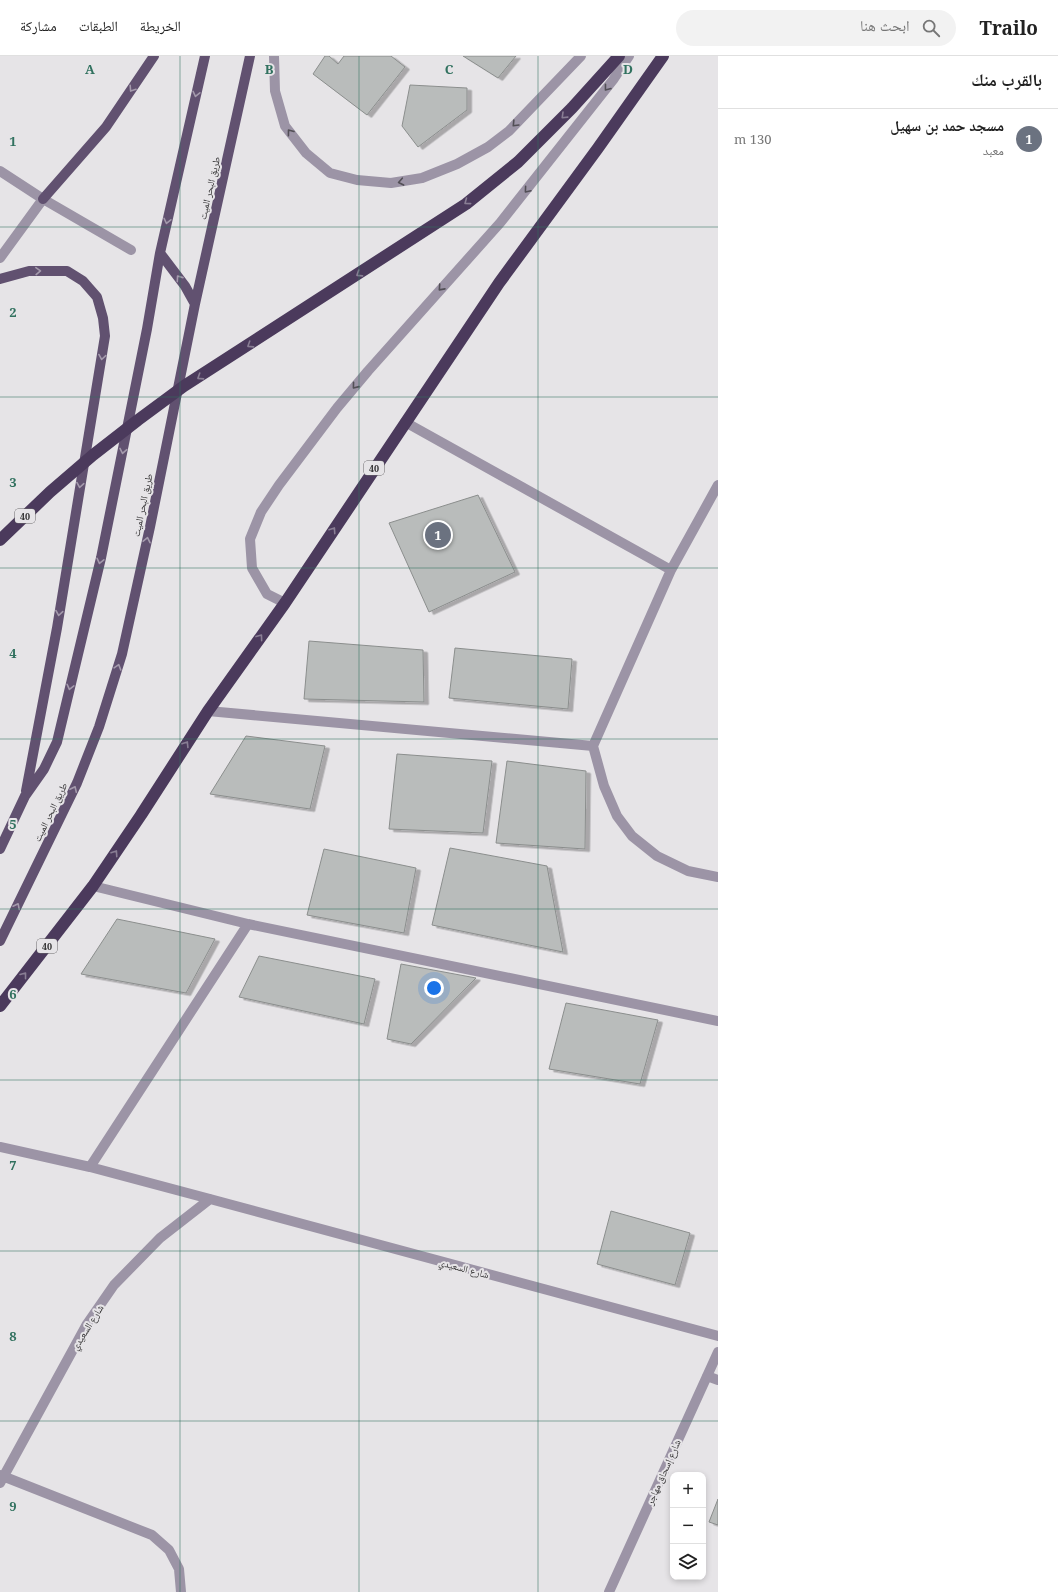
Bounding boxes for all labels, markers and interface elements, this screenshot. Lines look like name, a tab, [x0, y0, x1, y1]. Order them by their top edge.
search box	[676, 10, 956, 46]
text: ابحث هنا	[860, 15, 910, 35]
text: Trailo	[980, 15, 1038, 41]
text: مشاركة	[20, 16, 57, 35]
text: الطبقات	[79, 16, 118, 35]
text: الخريطة	[140, 16, 181, 35]
icon: search	[920, 17, 942, 39]
text: A	[85, 60, 95, 78]
text: B	[265, 60, 274, 78]
text: C	[445, 60, 454, 78]
text: D	[623, 60, 633, 78]
text: بالقرب منك	[971, 68, 1042, 91]
one-way arrow	[604, 83, 611, 90]
one-way arrow	[130, 84, 137, 91]
one-way arrow	[193, 91, 201, 97]
one-way arrow	[561, 111, 569, 119]
text: مسجد حمد بن سهيل	[890, 115, 1004, 135]
one-way arrow	[512, 119, 520, 127]
one-way arrow	[287, 129, 294, 136]
text: 130 m	[734, 130, 772, 148]
text: 1	[1025, 130, 1033, 148]
text: 1	[9, 132, 17, 150]
text: معبد	[983, 141, 1004, 159]
street label: طريق البحر الميت	[195, 155, 223, 221]
one-way arrow	[398, 177, 404, 185]
one-way arrow	[524, 186, 531, 193]
one-way arrow	[465, 198, 472, 205]
one-way arrow	[164, 218, 172, 224]
one-way arrow	[35, 267, 41, 275]
one-way arrow	[356, 269, 363, 276]
one-way arrow	[177, 275, 184, 282]
one-way arrow	[439, 284, 446, 291]
text: 2	[9, 303, 17, 321]
one-way arrow	[247, 340, 254, 347]
one-way arrow	[98, 354, 106, 360]
one-way arrow	[197, 372, 204, 379]
one-way arrow	[353, 381, 360, 389]
one-way arrow	[119, 448, 127, 454]
road number: 40	[364, 461, 384, 475]
street label: طريق البحر الميت	[128, 472, 156, 538]
text: 3	[9, 473, 17, 491]
one-way arrow	[77, 482, 85, 488]
road number: 40	[15, 509, 35, 523]
pin: 1	[425, 520, 451, 550]
one-way arrow	[328, 527, 336, 534]
one-way arrow	[143, 537, 151, 543]
one-way arrow	[97, 558, 105, 564]
one-way arrow	[56, 610, 64, 616]
one-way arrow	[255, 635, 262, 642]
text: 4	[9, 644, 17, 662]
one-way arrow	[113, 663, 122, 670]
one-way arrow	[66, 684, 74, 691]
one-way arrow	[181, 742, 188, 749]
street label: طريق البحر الميت	[30, 780, 71, 844]
one-way arrow	[69, 785, 77, 793]
text: 5	[9, 815, 17, 833]
one-way arrow	[110, 851, 117, 858]
one-way arrow	[13, 902, 20, 910]
road number: 40	[37, 939, 57, 953]
one-way arrow	[19, 972, 26, 979]
your location	[424, 978, 444, 998]
text: 6	[9, 985, 17, 1003]
text: 7	[9, 1156, 17, 1174]
street label: شارع السعيدي	[437, 1255, 491, 1283]
street label: شارع السعيدي	[67, 1301, 108, 1353]
text: 8	[9, 1327, 17, 1345]
street label: شارع إسحاق مهاجر	[642, 1437, 684, 1508]
map controls	[670, 1472, 706, 1580]
button: +	[670, 1472, 706, 1508]
text: 9	[9, 1497, 17, 1515]
button: −	[670, 1508, 706, 1544]
button: layers	[670, 1544, 706, 1580]

